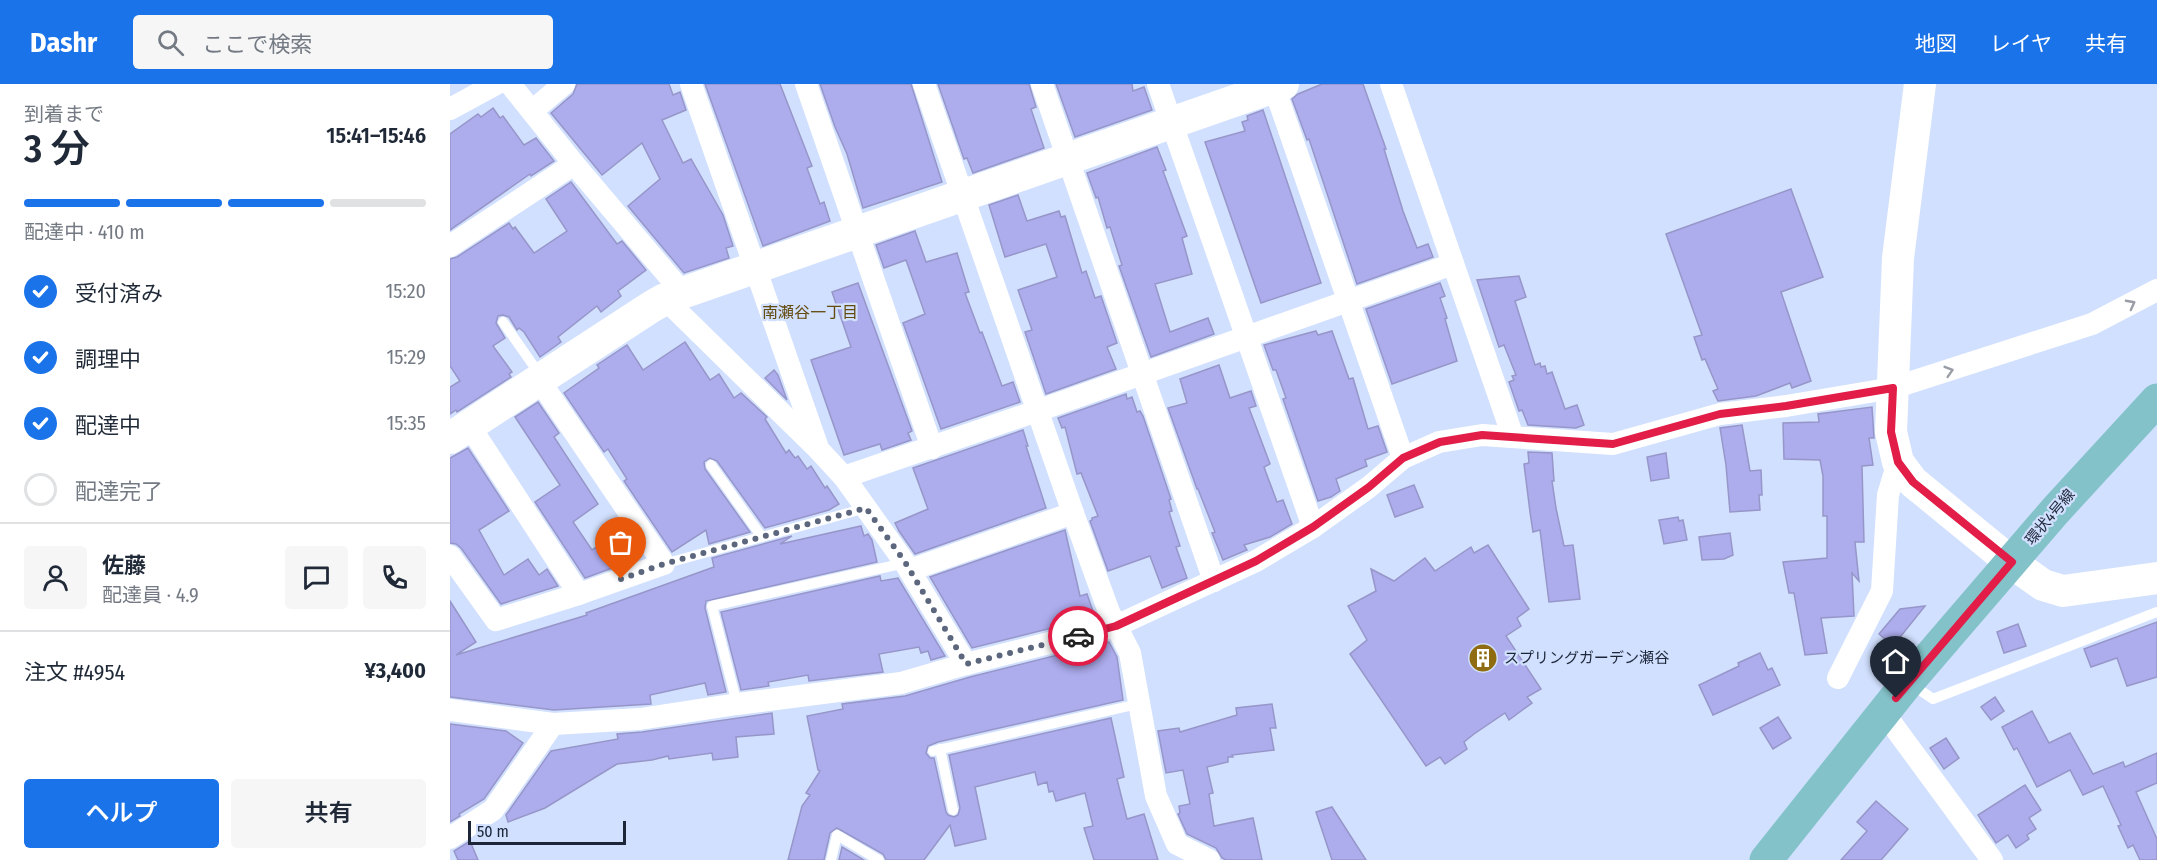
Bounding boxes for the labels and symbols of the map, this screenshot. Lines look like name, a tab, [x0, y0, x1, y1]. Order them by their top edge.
one-way arrow	[2125, 300, 2136, 311]
district label: 南瀬谷一丁目	[762, 303, 858, 322]
one-way arrow	[1943, 366, 1954, 378]
street label: 環状4号線	[2021, 485, 2079, 549]
pin	[595, 517, 646, 579]
courier	[1048, 606, 1108, 666]
pin	[1870, 636, 1921, 698]
building icon: スプリングガーデン瀬谷	[1467, 642, 1499, 674]
place label: スプリングガーデン瀬谷	[1504, 649, 1669, 667]
scale bar	[468, 818, 626, 846]

